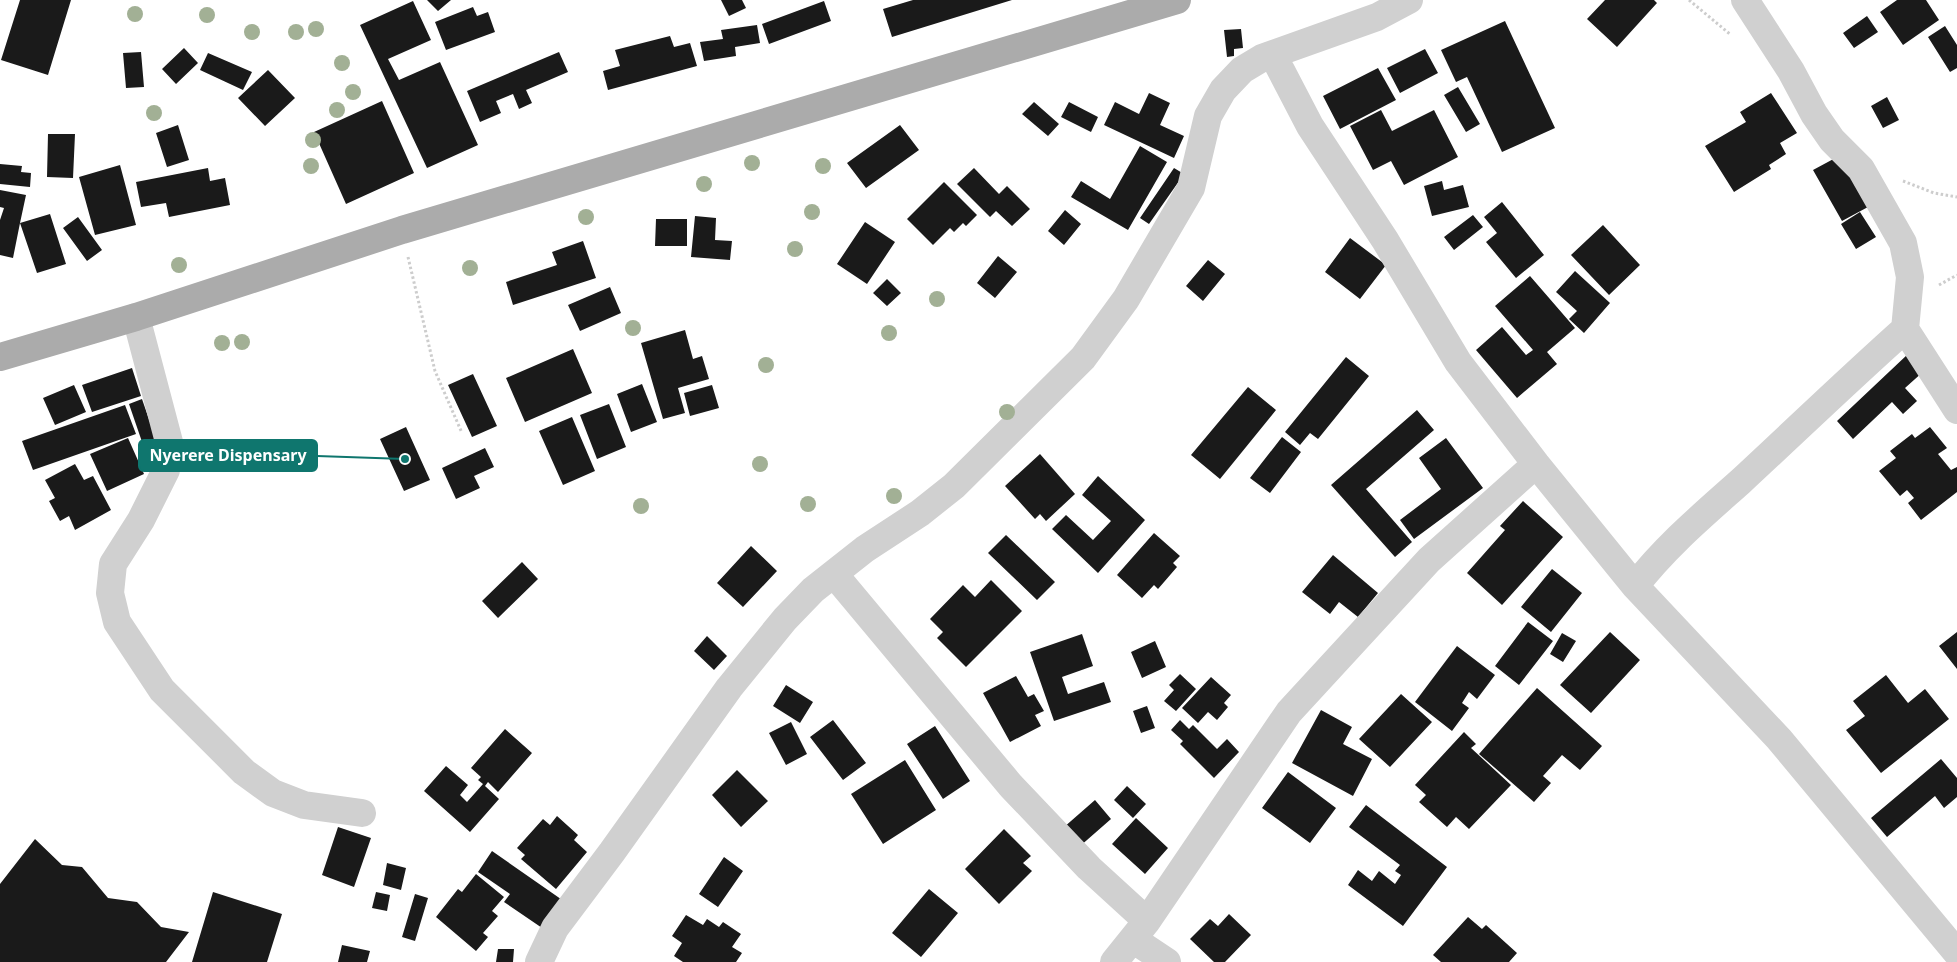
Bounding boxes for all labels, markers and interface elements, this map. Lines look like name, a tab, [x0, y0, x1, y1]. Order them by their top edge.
callout: Nyerere Dispensary	[139, 440, 317, 471]
text: Nyerere Dispensary	[149, 444, 307, 466]

